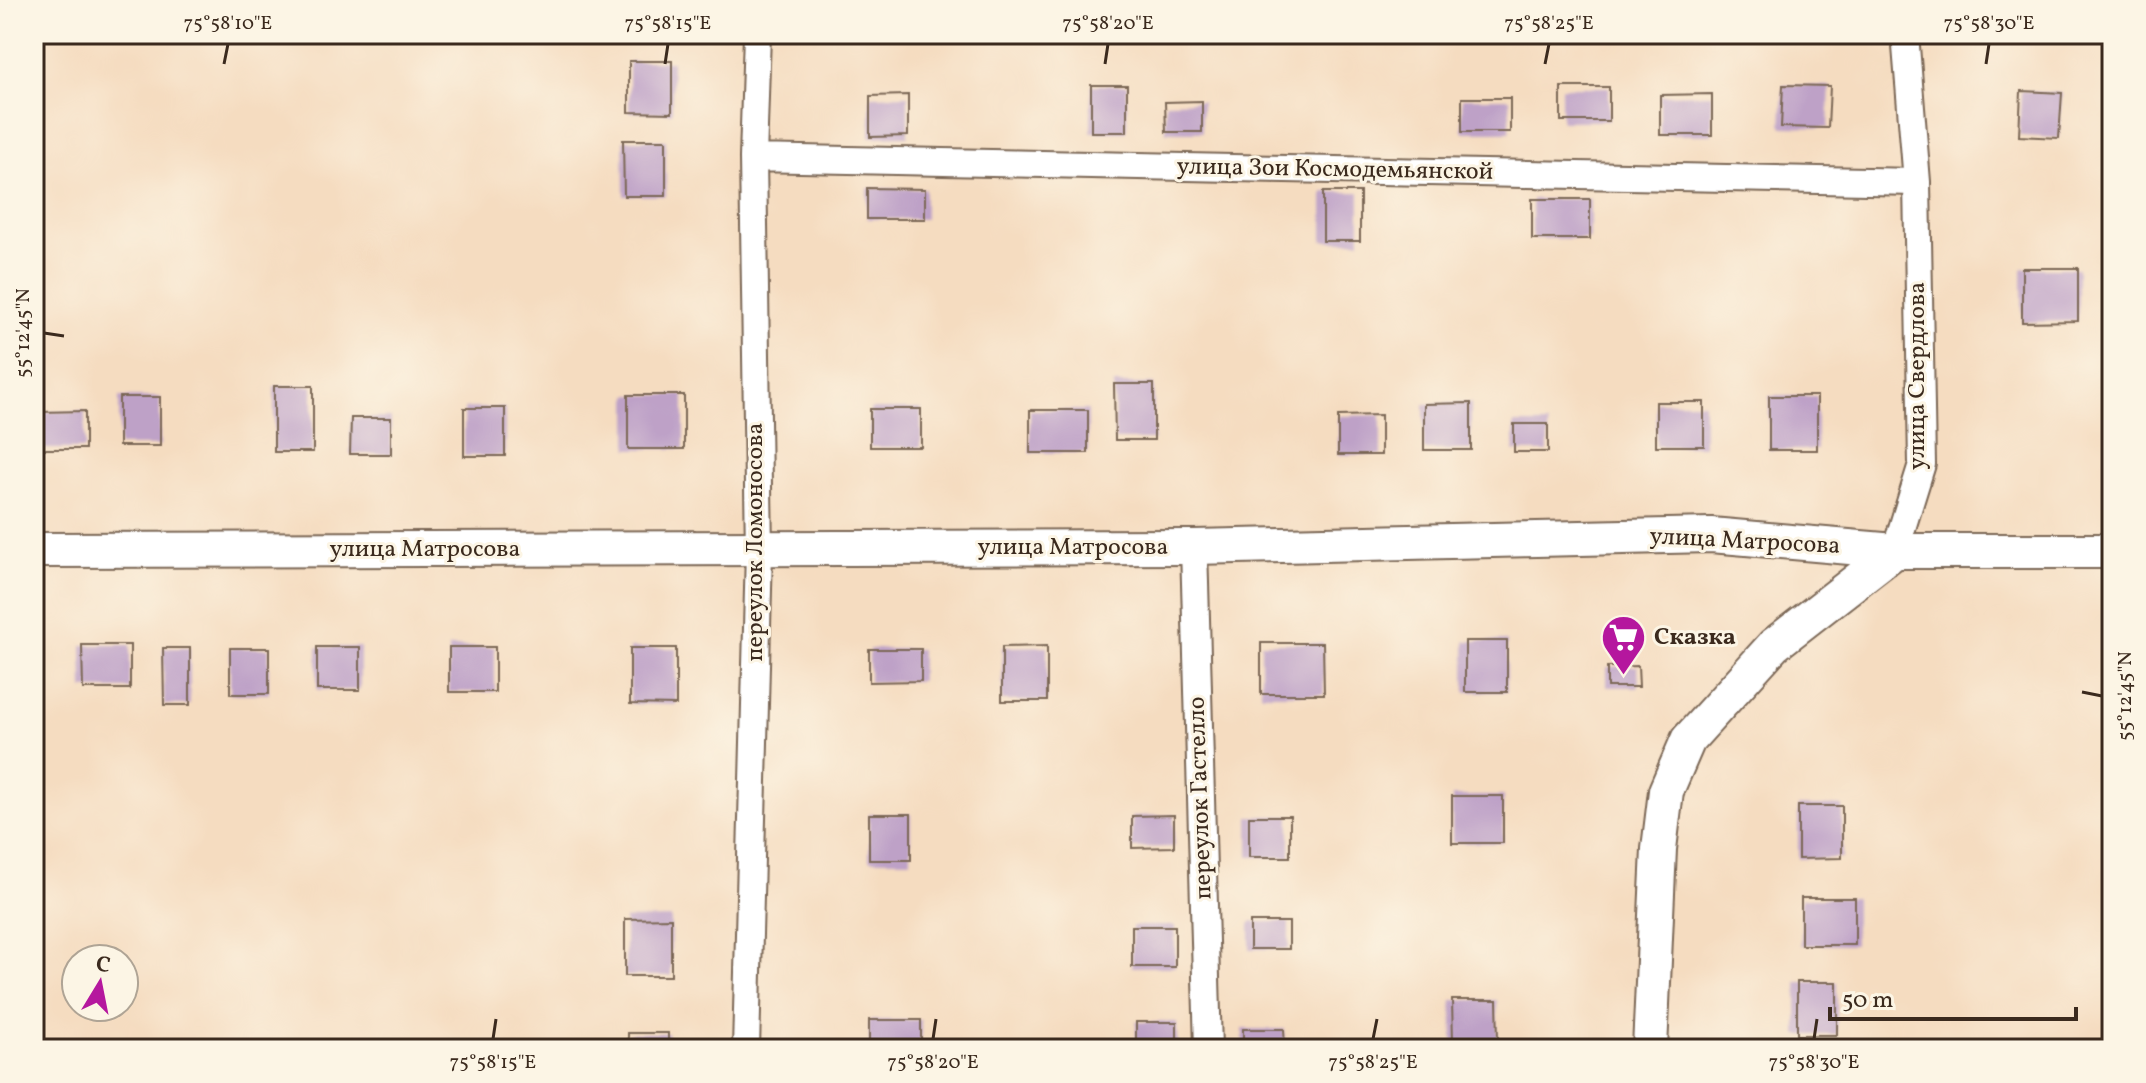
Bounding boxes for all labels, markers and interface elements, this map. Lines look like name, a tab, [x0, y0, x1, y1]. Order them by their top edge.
text: 75°58'10"E	[184, 10, 272, 38]
text: 75°58'15"E	[625, 10, 711, 38]
text: 75°58'20"E	[1062, 10, 1154, 38]
text: 75°58'25"E	[1504, 10, 1594, 38]
text: 75°58'30"E	[1944, 10, 2034, 38]
street label: улица Зои Космодемьянской	[1176, 150, 1494, 190]
street label: улица Свердлова	[1901, 282, 1935, 470]
text: 55°12'45"N	[10, 288, 38, 378]
street label: переулок Ломоносова	[739, 423, 773, 661]
street label: улица Матросова	[1649, 520, 1841, 564]
street label: улица Матросова	[978, 531, 1169, 565]
street label: улица Матросова	[330, 533, 521, 567]
supermarket icon: Сказка	[1599, 614, 1647, 677]
place label: Сказка	[1654, 621, 1736, 655]
text: 55°12'45"N	[2112, 651, 2140, 741]
street label: переулок Гастелло	[1180, 696, 1222, 900]
north arrow	[60, 943, 140, 1023]
text: С	[93, 949, 113, 982]
scale bar	[1830, 971, 2076, 1021]
text: 50 m	[1842, 984, 1894, 1018]
text: 75°58'15"E	[450, 1049, 536, 1077]
text: 75°58'20"E	[887, 1049, 979, 1077]
text: 75°58'25"E	[1328, 1049, 1418, 1077]
text: 75°58'30"E	[1769, 1049, 1859, 1077]

